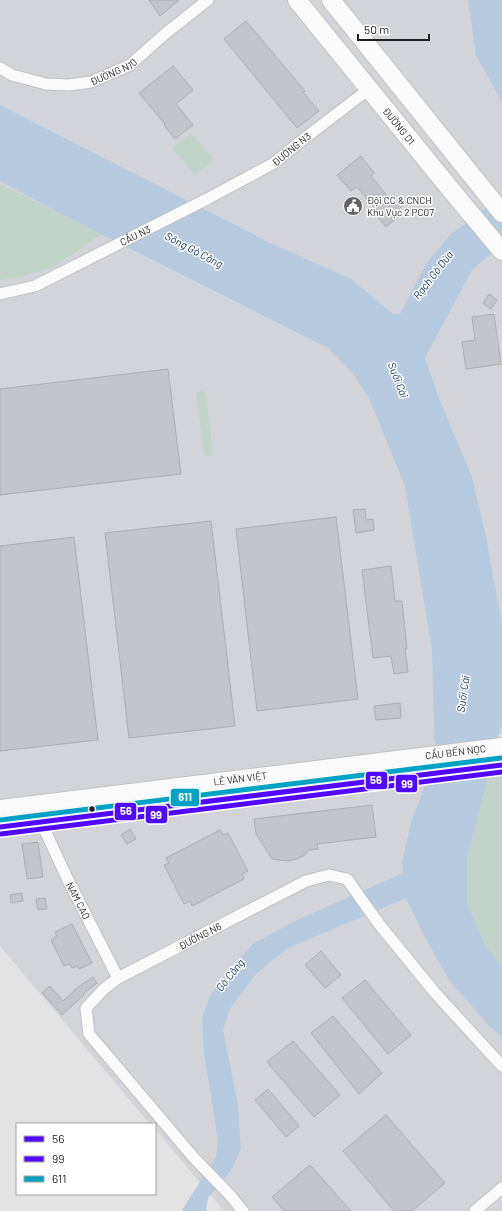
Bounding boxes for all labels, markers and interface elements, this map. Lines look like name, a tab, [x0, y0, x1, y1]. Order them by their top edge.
scale bar	[358, 16, 429, 42]
text: 50 m	[364, 22, 389, 36]
street label: ĐƯỜNG N10	[88, 56, 139, 88]
street label: ĐƯỜNG D1	[380, 105, 418, 147]
street label: ĐƯỜNG N3	[270, 130, 313, 168]
place label: Đội CC & CNCH Khu Vực 2 PC07	[367, 194, 434, 218]
public building icon: Đội CC & CNCH Khu Vực 2 PC07	[342, 195, 364, 217]
street label: CẦU N3	[118, 223, 152, 248]
water label: Sông Gò Công	[163, 229, 226, 270]
water label: Rạch Gò Dừa	[410, 248, 456, 301]
water label: Suối Cái	[386, 360, 411, 400]
water label: Suối Cái	[453, 674, 472, 713]
street label: CẦU BẾN NỌC	[425, 742, 486, 761]
street label: LÊ VĂN VIỆT	[213, 769, 268, 788]
line badge: 56	[365, 771, 388, 790]
text: 56	[370, 773, 382, 786]
line badge: 99	[395, 774, 418, 793]
text: 99	[401, 777, 413, 790]
line badge: 611	[170, 788, 200, 807]
text: 611	[178, 790, 192, 803]
line badge: 56	[114, 802, 137, 821]
unlabelled marker	[87, 804, 97, 814]
text: 56	[120, 804, 132, 817]
line badge: 99	[145, 805, 168, 824]
text: 99	[150, 808, 162, 821]
street label: NAM CAO	[64, 880, 93, 921]
street label: ĐƯỜNG N6	[177, 920, 223, 952]
water label: Gò Công	[213, 956, 247, 994]
legend	[16, 1123, 156, 1195]
text: 56	[52, 1131, 64, 1145]
text: 99	[52, 1151, 65, 1165]
text: 611	[52, 1171, 66, 1185]

